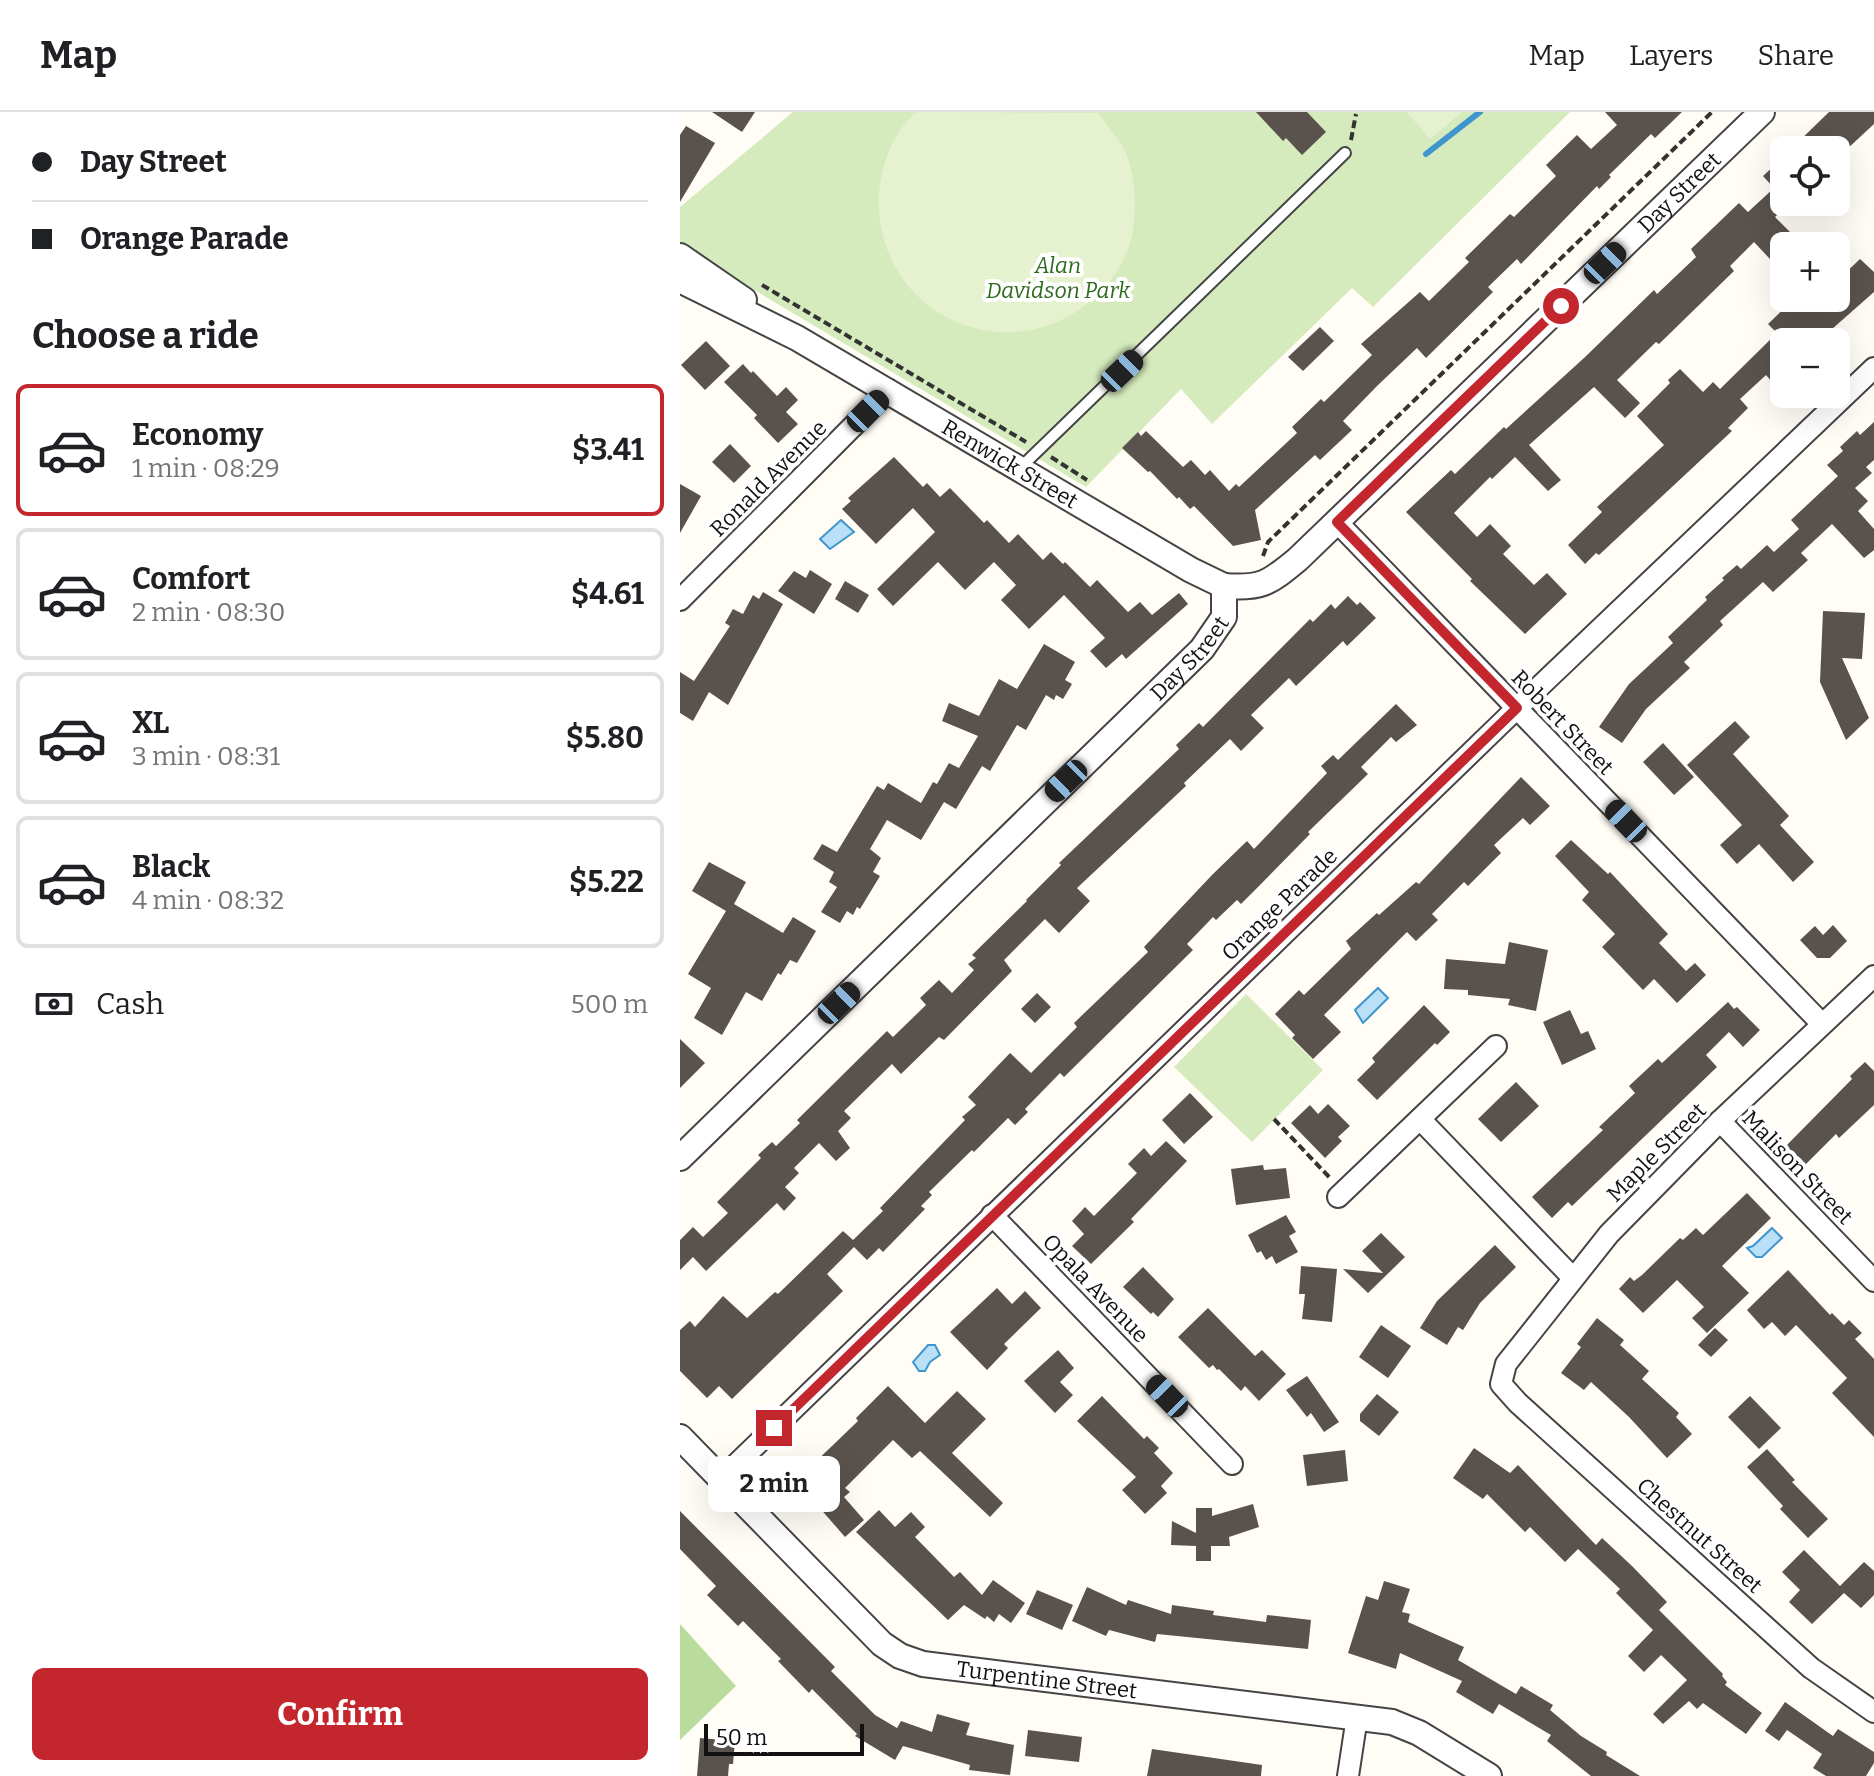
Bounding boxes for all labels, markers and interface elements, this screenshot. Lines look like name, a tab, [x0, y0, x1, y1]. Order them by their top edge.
text: Map	[40, 32, 117, 78]
text: Map	[1528, 39, 1585, 72]
text: Layers	[1629, 39, 1713, 72]
text: Share	[1757, 39, 1834, 72]
map controls	[1770, 136, 1850, 408]
button: locate	[1770, 136, 1850, 216]
text: Day Street	[80, 144, 227, 180]
street label: Day Street	[1632, 146, 1726, 238]
text: Orange Parade	[80, 221, 289, 257]
button: +	[1770, 232, 1850, 312]
car	[1579, 238, 1631, 288]
park label: Alan Davidson Park	[986, 252, 1131, 304]
route start	[1543, 288, 1579, 324]
text: Choose a ride	[32, 314, 259, 358]
button: −	[1770, 328, 1850, 408]
car	[1096, 346, 1148, 396]
car	[843, 386, 893, 436]
street label: Renwick Street	[937, 413, 1083, 515]
icon: car	[36, 414, 108, 486]
street label: Ronald Avenue	[704, 414, 832, 542]
text: Economy	[132, 417, 263, 453]
text: $3.41	[572, 432, 644, 468]
text: 1 min · 08:29	[132, 453, 280, 484]
icon: car	[36, 558, 108, 630]
text: Comfort	[132, 561, 250, 597]
text: $4.61	[571, 576, 644, 612]
text: 2 min · 08:30	[132, 597, 286, 628]
street label: Day Street	[1145, 611, 1235, 706]
street label: Robert Street	[1506, 664, 1619, 781]
icon: car	[36, 702, 108, 774]
text: XL	[132, 705, 169, 741]
text: $5.80	[566, 720, 644, 756]
text: 3 min · 08:31	[132, 741, 280, 772]
car	[1040, 756, 1092, 806]
car	[1601, 795, 1651, 847]
street label: Orange Parade	[1216, 842, 1343, 966]
icon: car	[36, 846, 108, 918]
text: Black	[132, 849, 210, 885]
text: $5.22	[569, 864, 644, 900]
text: 4 min · 08:32	[132, 885, 284, 916]
car	[813, 978, 865, 1028]
icon: cash	[32, 982, 76, 1026]
text: Cash	[96, 986, 164, 1022]
text: 500 m	[571, 989, 648, 1020]
street label: Maple Street	[1601, 1097, 1712, 1208]
street label: Malison Street	[1737, 1105, 1859, 1230]
street label: Opala Avenue	[1037, 1228, 1154, 1348]
car	[1142, 1370, 1192, 1422]
route end	[756, 1410, 792, 1446]
callout: 2 min	[708, 1456, 840, 1512]
text: 2 min	[739, 1468, 809, 1499]
street label: Chestnut Street	[1631, 1472, 1768, 1599]
street label: Turpentine Street	[955, 1655, 1139, 1704]
button: Confirm	[32, 1668, 648, 1760]
scale bar	[704, 1720, 864, 1756]
text: 50 m	[716, 1724, 767, 1751]

